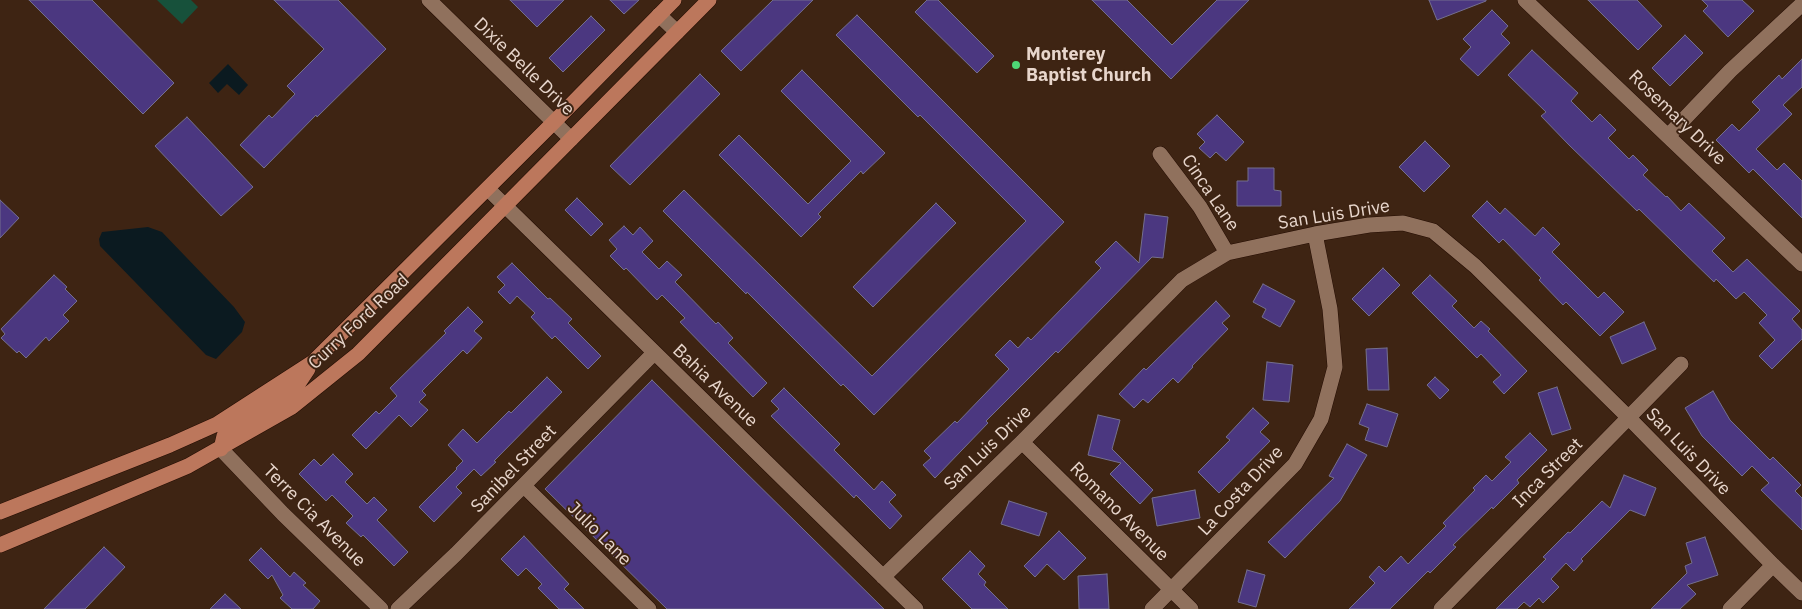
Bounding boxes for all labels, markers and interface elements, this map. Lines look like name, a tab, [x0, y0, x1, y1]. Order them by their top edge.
street label: Dixie Belle Drive	[469, 14, 579, 120]
place label: Monterey Baptist Church	[1026, 44, 1152, 86]
marker: Monterey Baptist Church	[1010, 59, 1022, 71]
street label: Rosemary Drive	[1624, 66, 1730, 170]
street label: Cinca Lane	[1177, 151, 1243, 235]
street label: San Luis Drive	[1277, 196, 1391, 234]
street label: Curry Ford Road	[304, 270, 414, 374]
street label: Bahia Avenue	[668, 340, 762, 432]
street label: San Luis Drive	[940, 401, 1036, 495]
street label: San Luis Drive	[1641, 404, 1735, 500]
street label: Sanibel Street	[467, 421, 561, 517]
street label: Inca Street	[1509, 434, 1587, 512]
street label: La Costa Drive	[1194, 442, 1288, 540]
street label: Romano Avenue	[1065, 458, 1173, 566]
street label: Terre Cia Avenue	[258, 460, 370, 572]
street label: Julio Lane	[562, 497, 636, 571]

